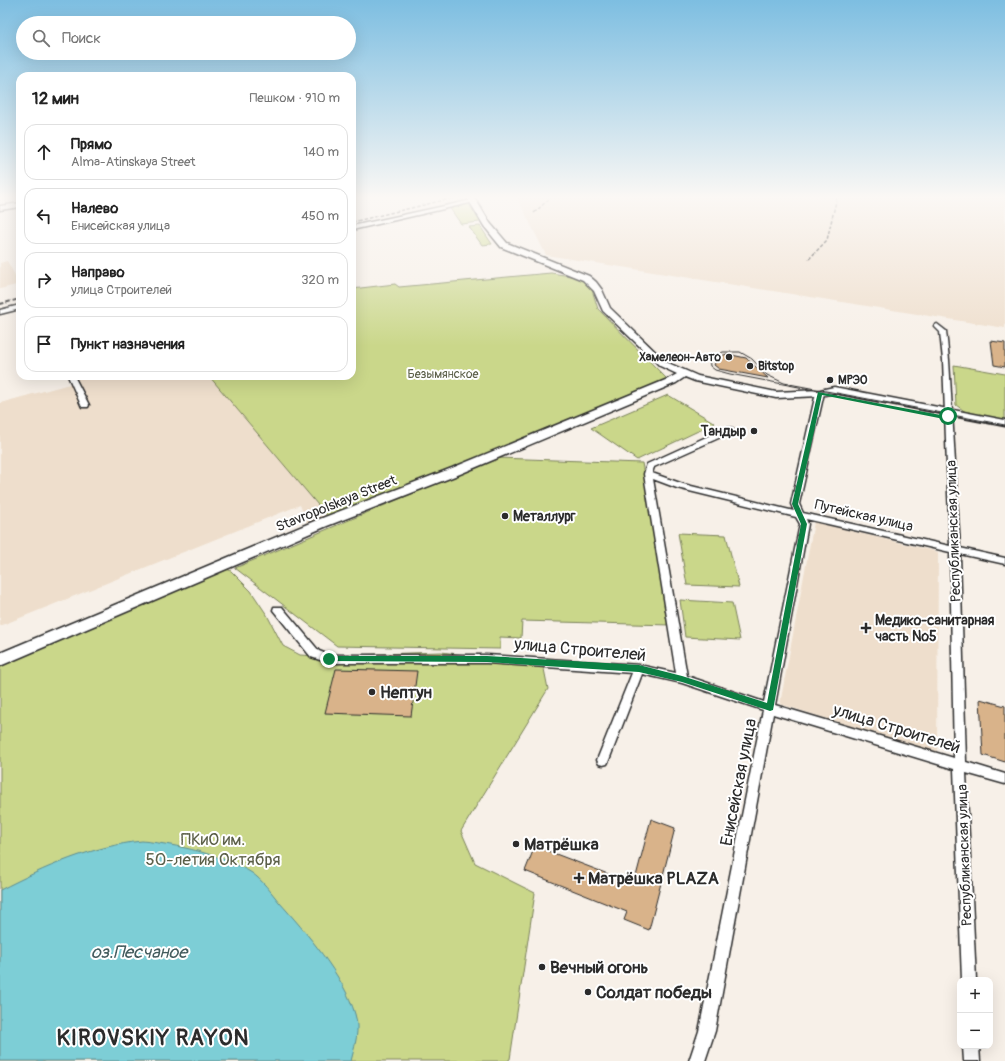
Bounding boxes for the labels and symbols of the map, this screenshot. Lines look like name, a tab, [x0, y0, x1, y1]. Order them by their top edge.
place label: Хамелеон-Авто	[639, 350, 722, 365]
marker: Хамелеон-Авто	[724, 352, 734, 362]
place label: Bitstop	[758, 359, 795, 374]
marker: Bitstop	[745, 361, 755, 371]
park label: Безымянское	[408, 367, 478, 382]
place label: МРЭО	[838, 373, 868, 388]
marker: МРЭО	[825, 375, 835, 385]
route start	[939, 407, 957, 425]
place label: Тандыр	[700, 423, 746, 440]
marker: Тандыр	[749, 426, 759, 436]
street label: Республиканская улица	[943, 460, 964, 602]
street label: Stavropolskaya Street	[273, 471, 399, 535]
street label: Путейская улица	[813, 496, 915, 535]
place label: Металлург	[513, 508, 576, 525]
marker: Металлург	[500, 511, 510, 521]
place label: Медико-санитарная часть №5	[875, 612, 995, 645]
marker: Медико-санитарная часть №5	[860, 622, 872, 634]
street label: улица Строителей	[512, 633, 647, 666]
route end	[320, 650, 338, 668]
place label: Нептун	[380, 682, 433, 703]
marker: Нептун	[367, 687, 377, 697]
street label: улица Строителей	[830, 699, 963, 758]
street label: Енисейская улица	[716, 716, 761, 848]
street label: Республиканская улица	[954, 784, 975, 926]
park label: ПКиО им. 50-летия Октября	[146, 829, 281, 870]
place label: Матрёшка	[524, 834, 599, 855]
marker: Матрёшка	[511, 839, 521, 849]
place label: Матрёшка PLAZA	[588, 868, 719, 889]
marker: Матрёшка PLAZA	[573, 872, 585, 884]
water label: оз.Песчаное	[91, 941, 189, 964]
place label: Вечный огонь	[550, 957, 648, 978]
marker: Вечный огонь	[537, 962, 547, 972]
place label: Солдат победы	[596, 982, 712, 1003]
marker: Солдат победы	[583, 987, 593, 997]
district label: KIROVSKIY RAYON	[57, 1024, 249, 1052]

